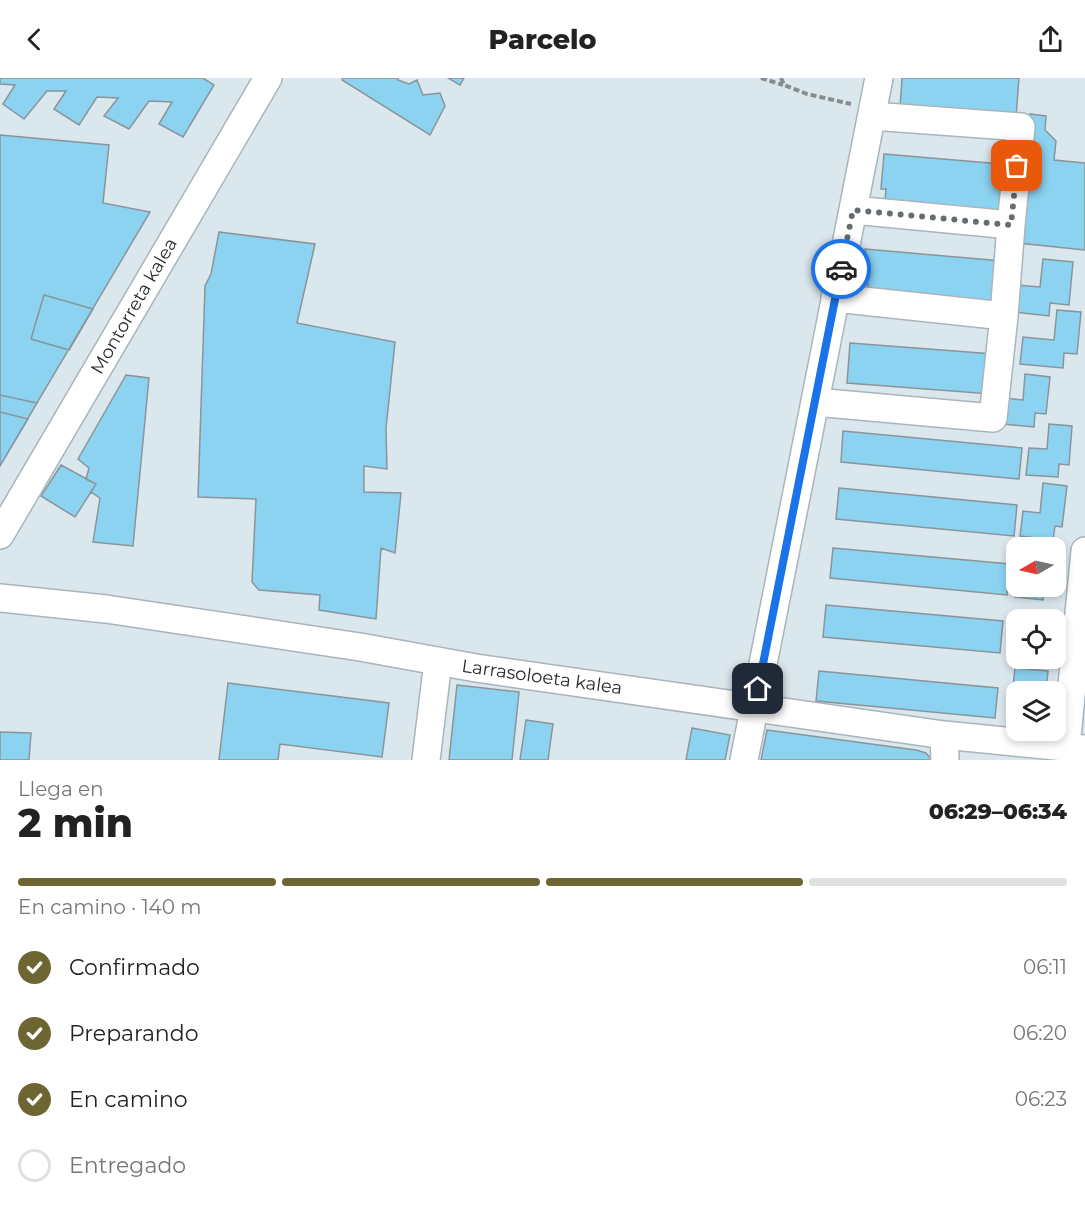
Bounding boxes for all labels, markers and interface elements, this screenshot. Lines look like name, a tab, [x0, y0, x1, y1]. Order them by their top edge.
icon: back	[18, 23, 51, 56]
text: Parcelo	[488, 23, 597, 56]
icon: share	[1034, 23, 1067, 56]
pin	[991, 140, 1042, 191]
icon: bag	[1000, 149, 1033, 182]
street label: Montorreta kalea	[86, 234, 182, 378]
courier	[811, 239, 871, 299]
icon: car	[825, 253, 858, 286]
north arrow	[1006, 537, 1066, 597]
map controls	[1006, 537, 1066, 741]
button: locate	[1006, 609, 1066, 669]
street label: Larrasoloeta kalea	[460, 655, 624, 699]
pin	[732, 663, 783, 714]
icon: home	[741, 672, 774, 705]
button: layers	[1006, 681, 1066, 741]
text: Llega en	[18, 777, 104, 801]
text: 06:29–06:34	[929, 798, 1067, 825]
text: 2 min	[18, 799, 133, 847]
text: En camino · 140 m	[18, 895, 202, 919]
icon: check	[18, 951, 51, 984]
text: Confirmado	[69, 954, 200, 981]
text: 06:11	[1023, 955, 1067, 979]
icon: check	[18, 1017, 51, 1050]
text: Preparando	[69, 1020, 198, 1047]
text: 06:20	[1013, 1021, 1067, 1045]
icon: check	[18, 1083, 51, 1116]
text: En camino	[69, 1086, 188, 1113]
text: 06:23	[1015, 1087, 1067, 1111]
text: Entregado	[69, 1152, 186, 1179]

